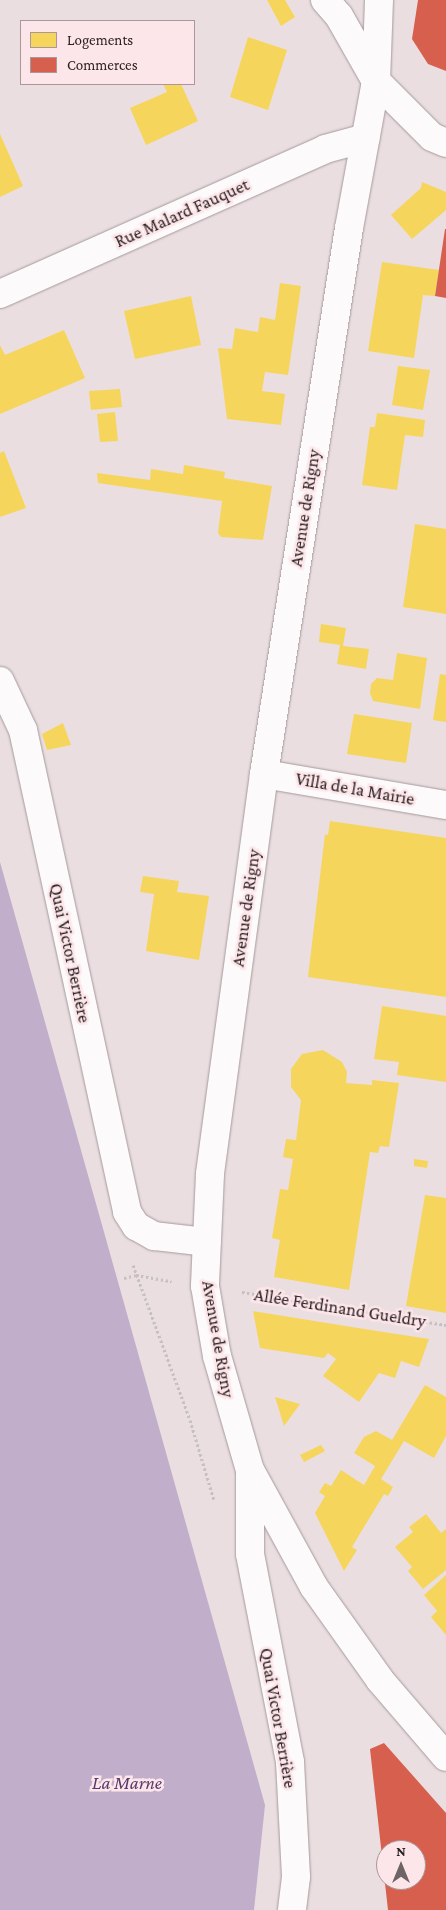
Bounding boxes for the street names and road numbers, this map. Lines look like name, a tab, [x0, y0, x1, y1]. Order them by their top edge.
street label: Rue Malard Fauquet	[111, 174, 253, 252]
street label: Avenue de Rigny	[285, 448, 325, 568]
street label: Villa de la Mairie	[294, 768, 416, 810]
street label: Avenue de Rigny	[227, 848, 265, 968]
street label: Quai Victor Berrière	[45, 881, 95, 1025]
street label: Avenue de Rigny	[197, 1279, 239, 1399]
street label: Allée Ferdinand Gueldry	[253, 1284, 427, 1332]
street label: Quai Victor Berrière	[255, 1646, 301, 1790]

